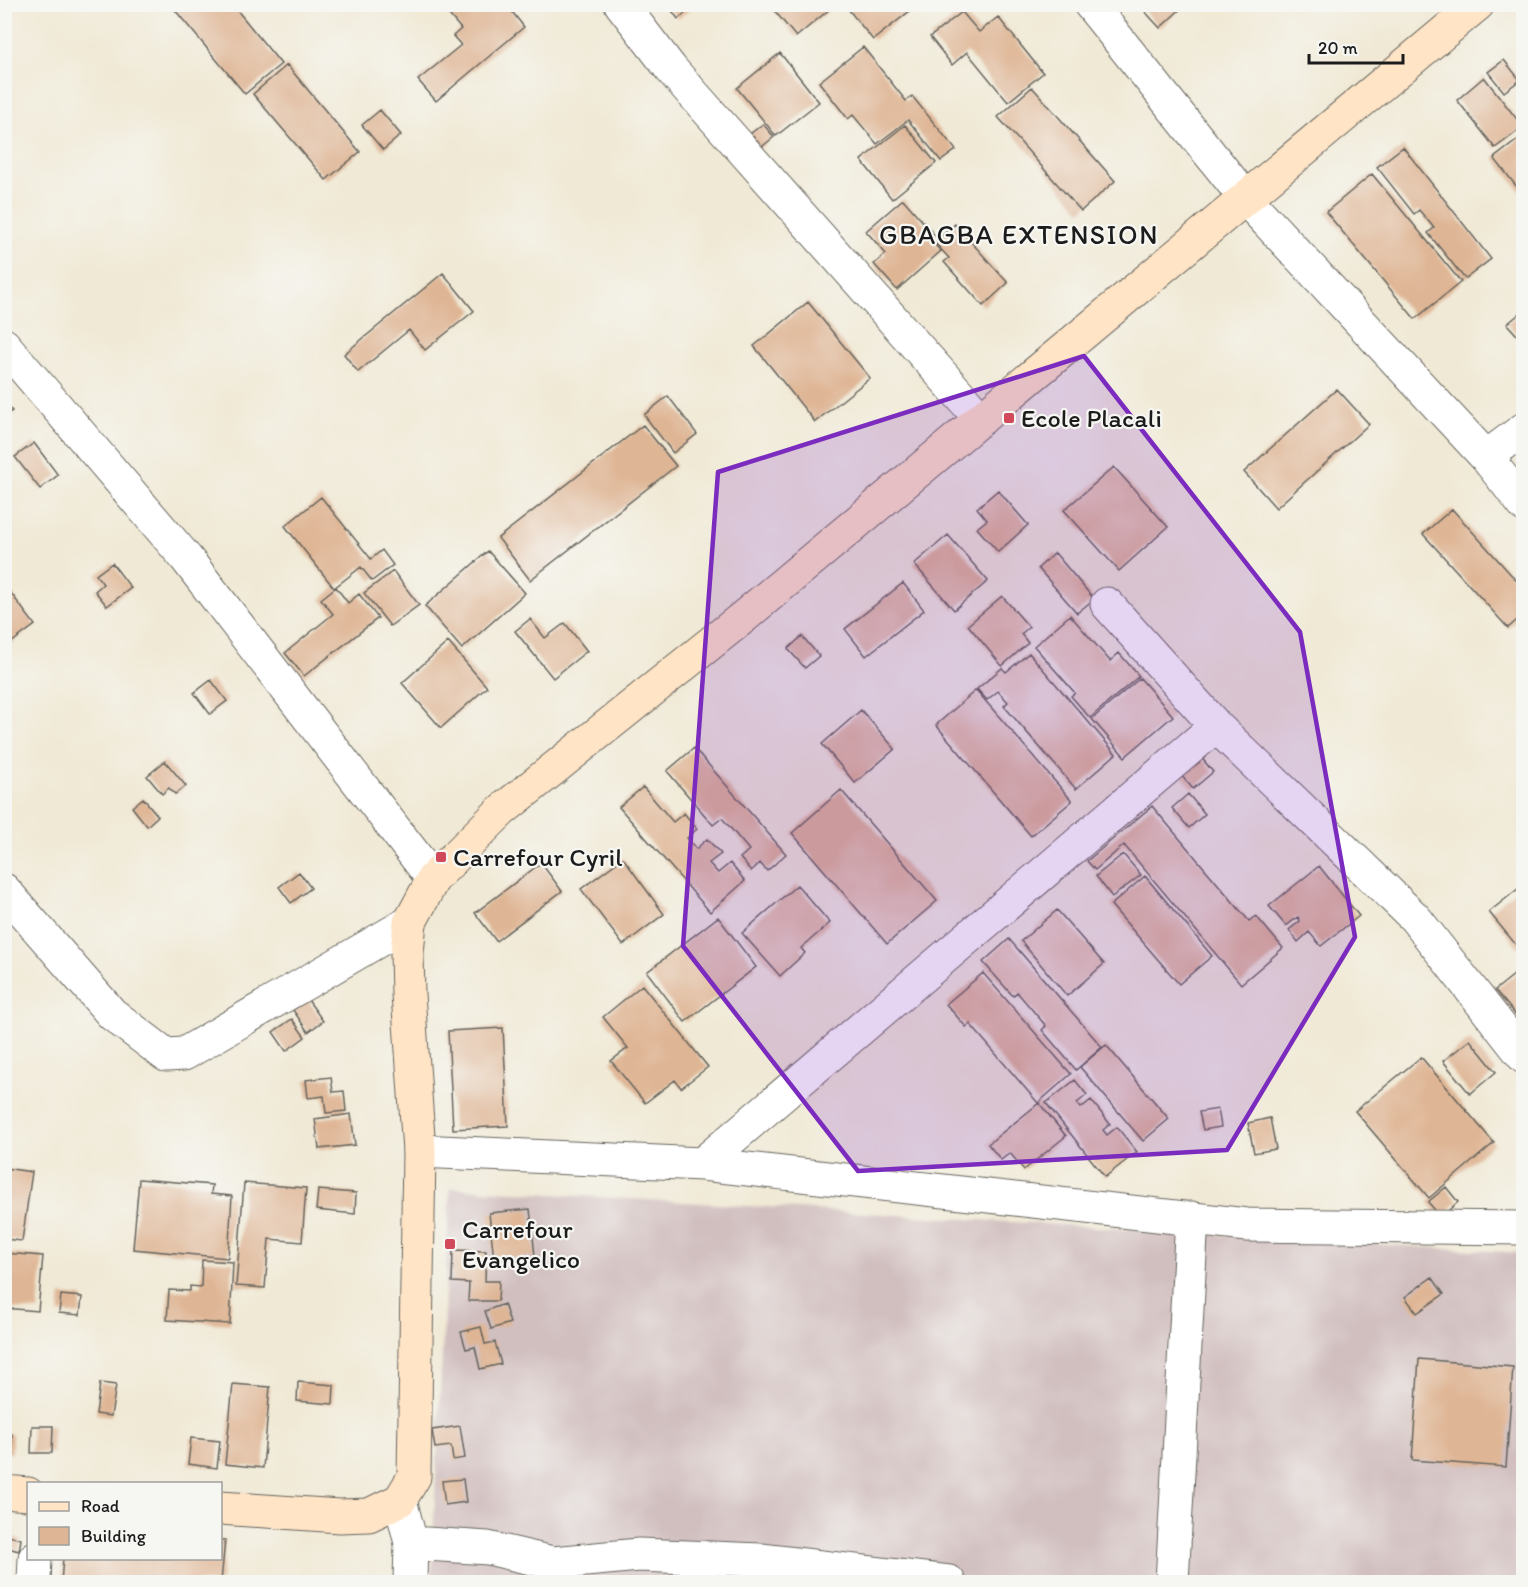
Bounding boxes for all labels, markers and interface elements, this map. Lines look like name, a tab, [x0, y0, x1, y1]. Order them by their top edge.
scale bar	[1309, 27, 1404, 65]
text: 20 m	[1318, 37, 1358, 59]
district label: GBAGBA EXTENSION	[879, 218, 1159, 251]
place label: Ecole Placali	[1021, 402, 1162, 434]
marker: Ecole Placali	[1002, 411, 1016, 425]
place label: Carrefour Cyril	[453, 841, 623, 873]
marker: Carrefour Cyril	[434, 850, 448, 864]
place label: Carrefour Evangelico	[462, 1213, 580, 1275]
marker: Carrefour Evangelico	[443, 1237, 457, 1251]
legend	[27, 1482, 222, 1560]
text: Road	[81, 1495, 120, 1517]
text: Building	[81, 1525, 147, 1547]

